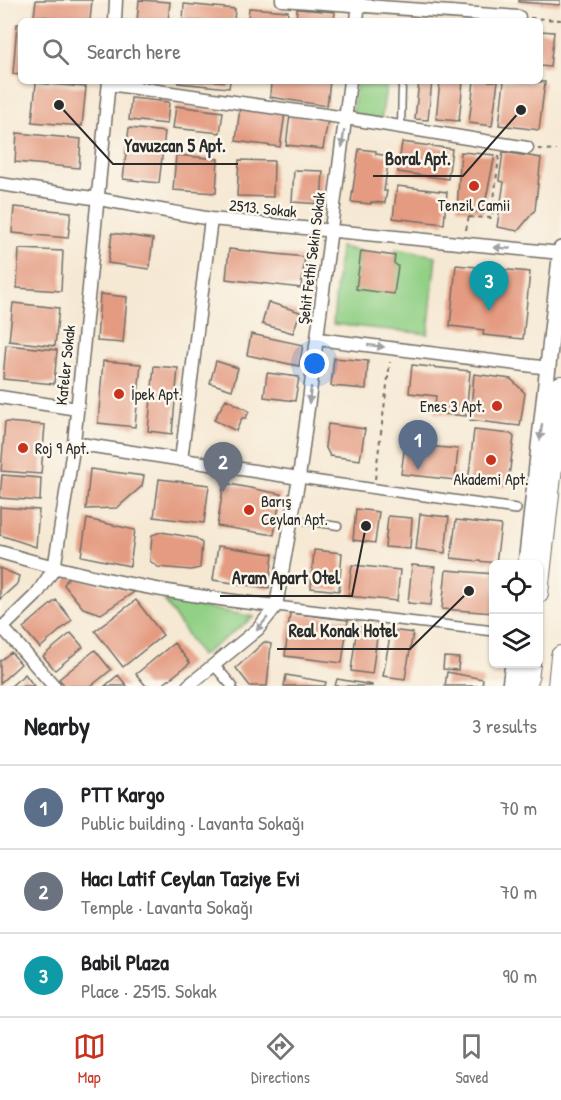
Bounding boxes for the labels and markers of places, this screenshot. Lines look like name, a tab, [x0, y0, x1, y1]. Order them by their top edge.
callout: Yavuzcan 5 Apt.	[113, 128, 238, 164]
callout: Boral Apt.	[373, 140, 463, 176]
marker: Tenzil Camii	[467, 179, 481, 193]
place label: Tenzil Camii	[438, 194, 510, 216]
pin: 3	[470, 262, 508, 311]
place label: İpek Apt.	[131, 383, 182, 405]
marker: İpek Apt.	[112, 387, 126, 401]
place label: Enes 3 Apt.	[420, 395, 485, 417]
marker: Enes 3 Apt.	[490, 399, 504, 413]
pin: 1	[398, 420, 438, 470]
place label: Roj 9 Apt.	[35, 437, 89, 459]
marker: Roj 9 Apt.	[16, 441, 30, 455]
pin: 2	[204, 442, 242, 492]
marker: Akademi Apt.	[484, 453, 498, 467]
place label: Akademi Apt.	[453, 468, 529, 490]
place label: Barış Ceylan Apt.	[261, 490, 328, 530]
marker: Barış Ceylan Apt.	[242, 503, 256, 517]
callout: Aram Apart Otel	[220, 560, 352, 596]
callout: Real Konak Hotel	[277, 613, 410, 649]

